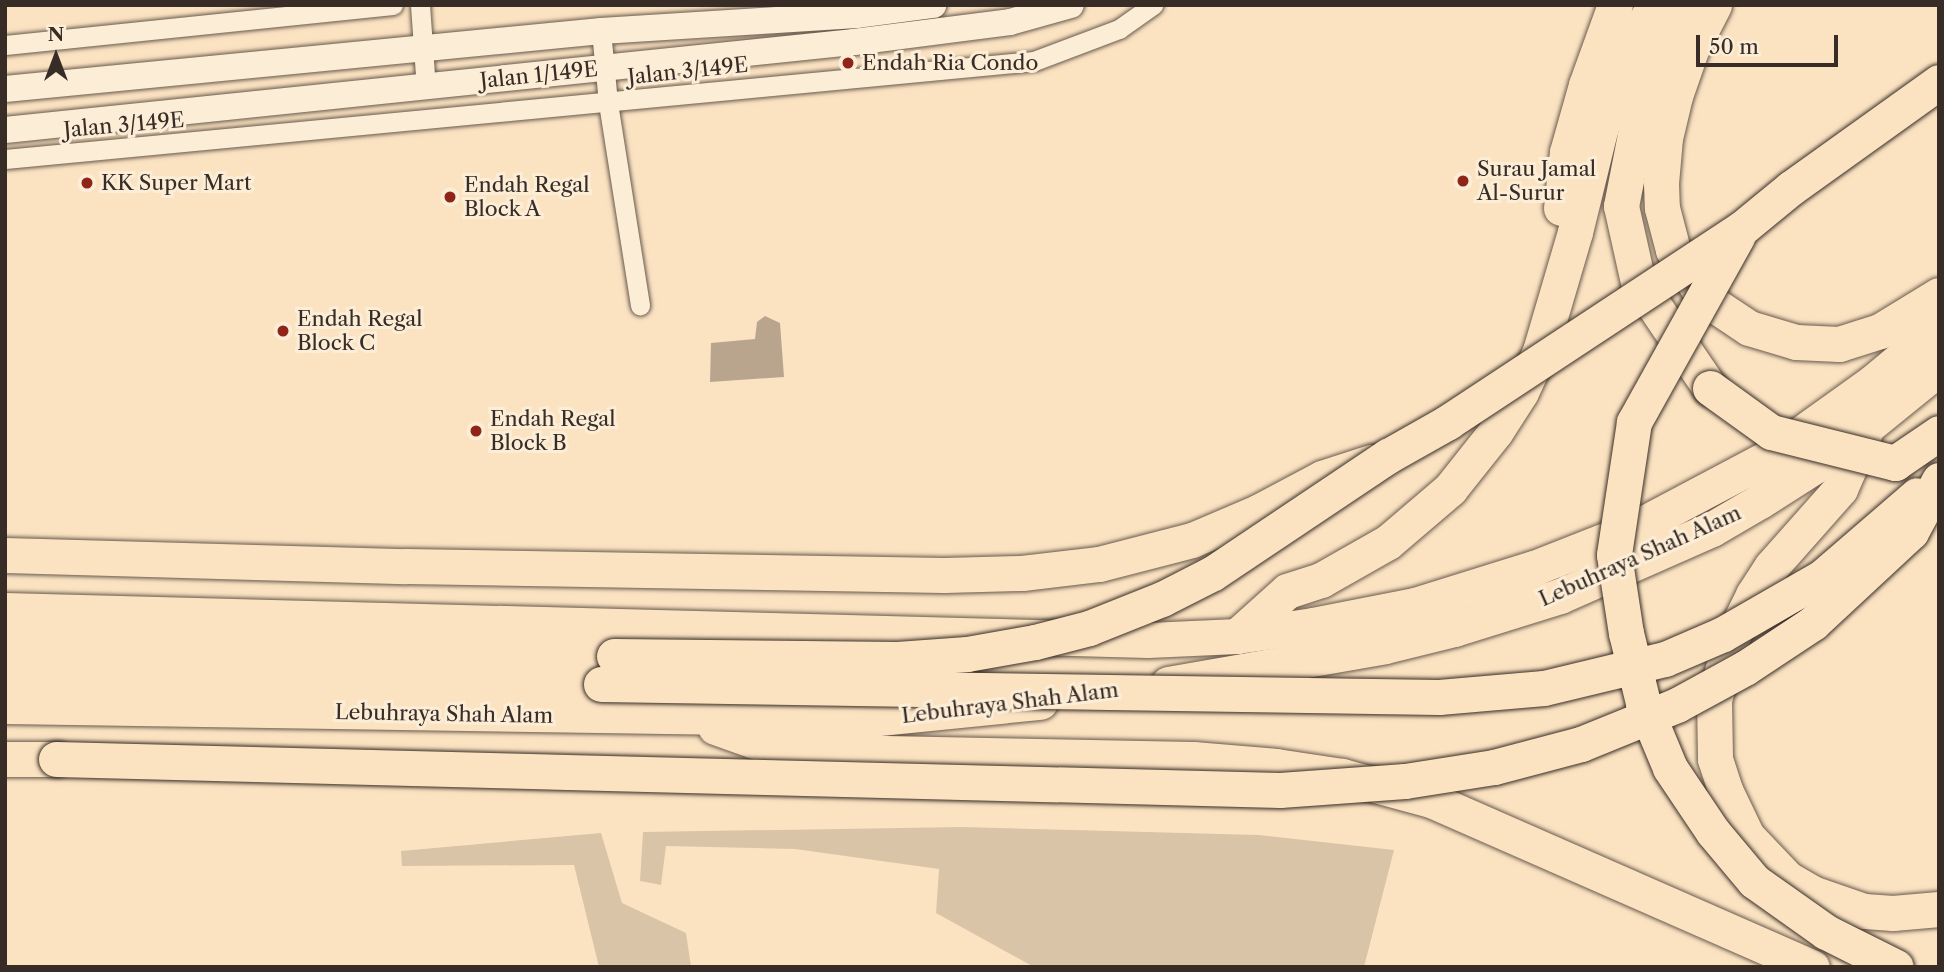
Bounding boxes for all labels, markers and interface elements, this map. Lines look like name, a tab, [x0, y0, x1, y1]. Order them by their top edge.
north arrow	[21, 21, 91, 91]
scale bar	[1699, 21, 1841, 65]
text: N	[48, 23, 64, 46]
text: 50 m	[1709, 34, 1759, 59]
place label: Endah Ria Condo	[862, 50, 1039, 76]
street label: Jalan 3/149E	[627, 52, 749, 90]
marker: Endah Ria Condo	[840, 55, 856, 71]
street label: Jalan 1/149E	[479, 56, 599, 94]
street label: Jalan 3/149E	[63, 107, 185, 143]
place label: Surau Jamal Al-Surur	[1477, 156, 1596, 206]
place label: KK Super Mart	[101, 170, 252, 196]
place label: Endah Regal Block A	[464, 172, 590, 222]
marker: Surau Jamal Al-Surur	[1455, 173, 1471, 189]
marker: KK Super Mart	[79, 175, 95, 191]
marker: Endah Regal Block A	[442, 189, 458, 205]
place label: Endah Regal Block C	[297, 306, 423, 356]
marker: Endah Regal Block C	[275, 323, 291, 339]
place label: Endah Regal Block B	[490, 406, 616, 456]
marker: Endah Regal Block B	[468, 423, 484, 439]
street label: Lebuhraya Shah Alam	[1535, 500, 1745, 612]
street label: Lebuhraya Shah Alam	[900, 677, 1120, 729]
street label: Lebuhraya Shah Alam	[334, 699, 554, 729]

